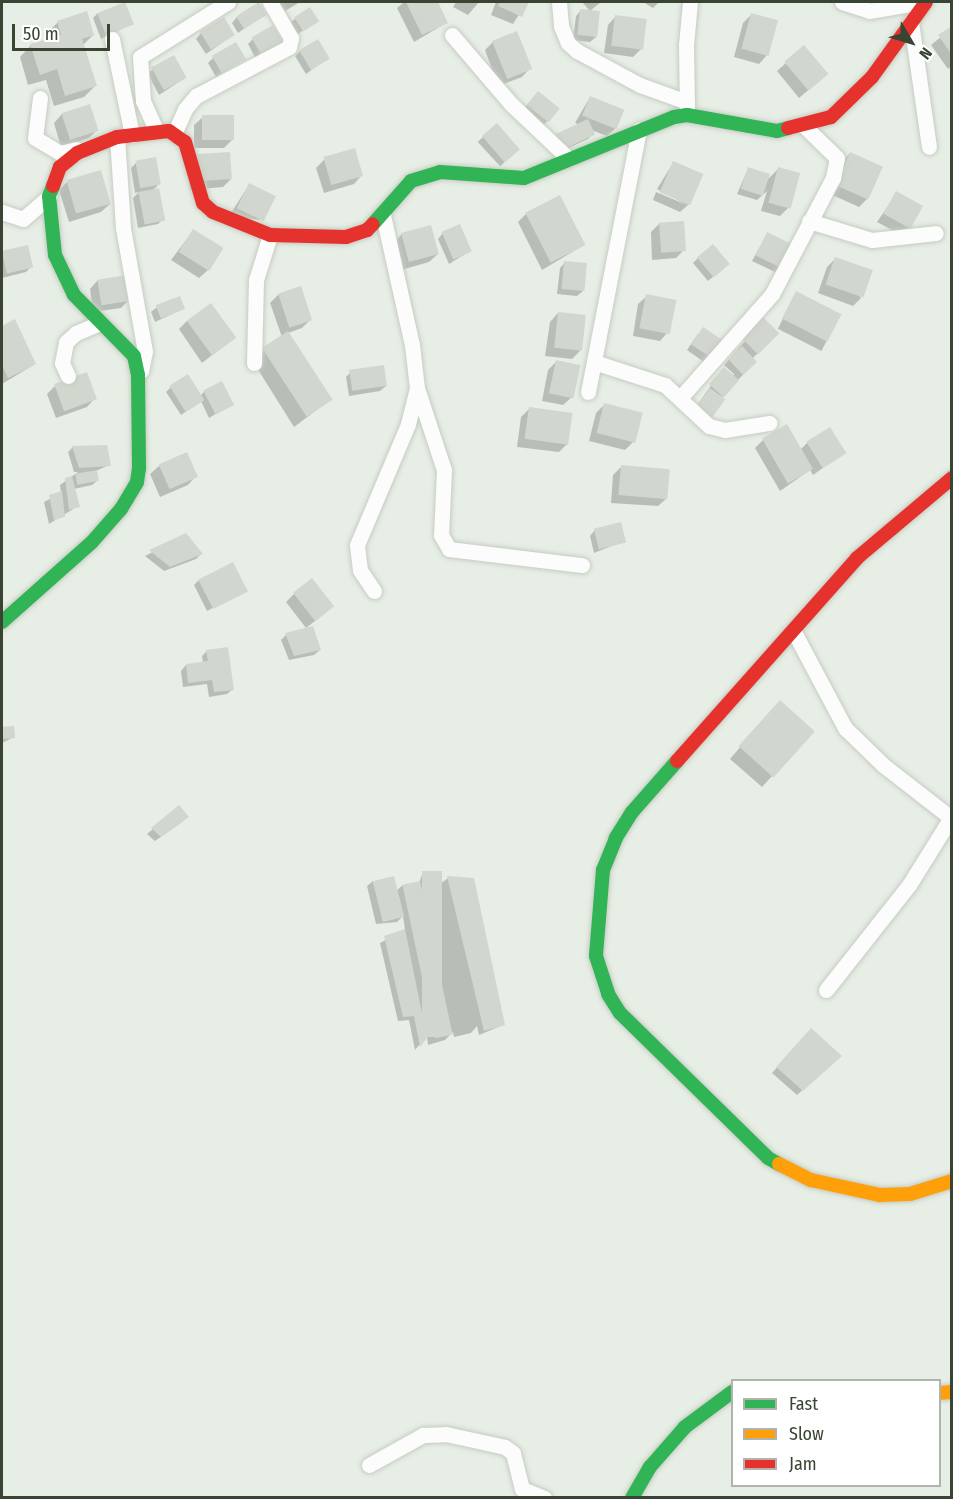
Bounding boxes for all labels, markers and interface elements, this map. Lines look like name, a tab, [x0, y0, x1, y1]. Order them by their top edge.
scale bar	[15, 12, 112, 50]
north arrow	[881, 12, 941, 72]
text: 50 m	[23, 23, 59, 45]
text: N	[915, 44, 936, 63]
legend	[731, 1379, 941, 1487]
text: Fast	[789, 1393, 818, 1415]
text: Slow	[789, 1423, 824, 1445]
text: Jam	[789, 1453, 817, 1475]

